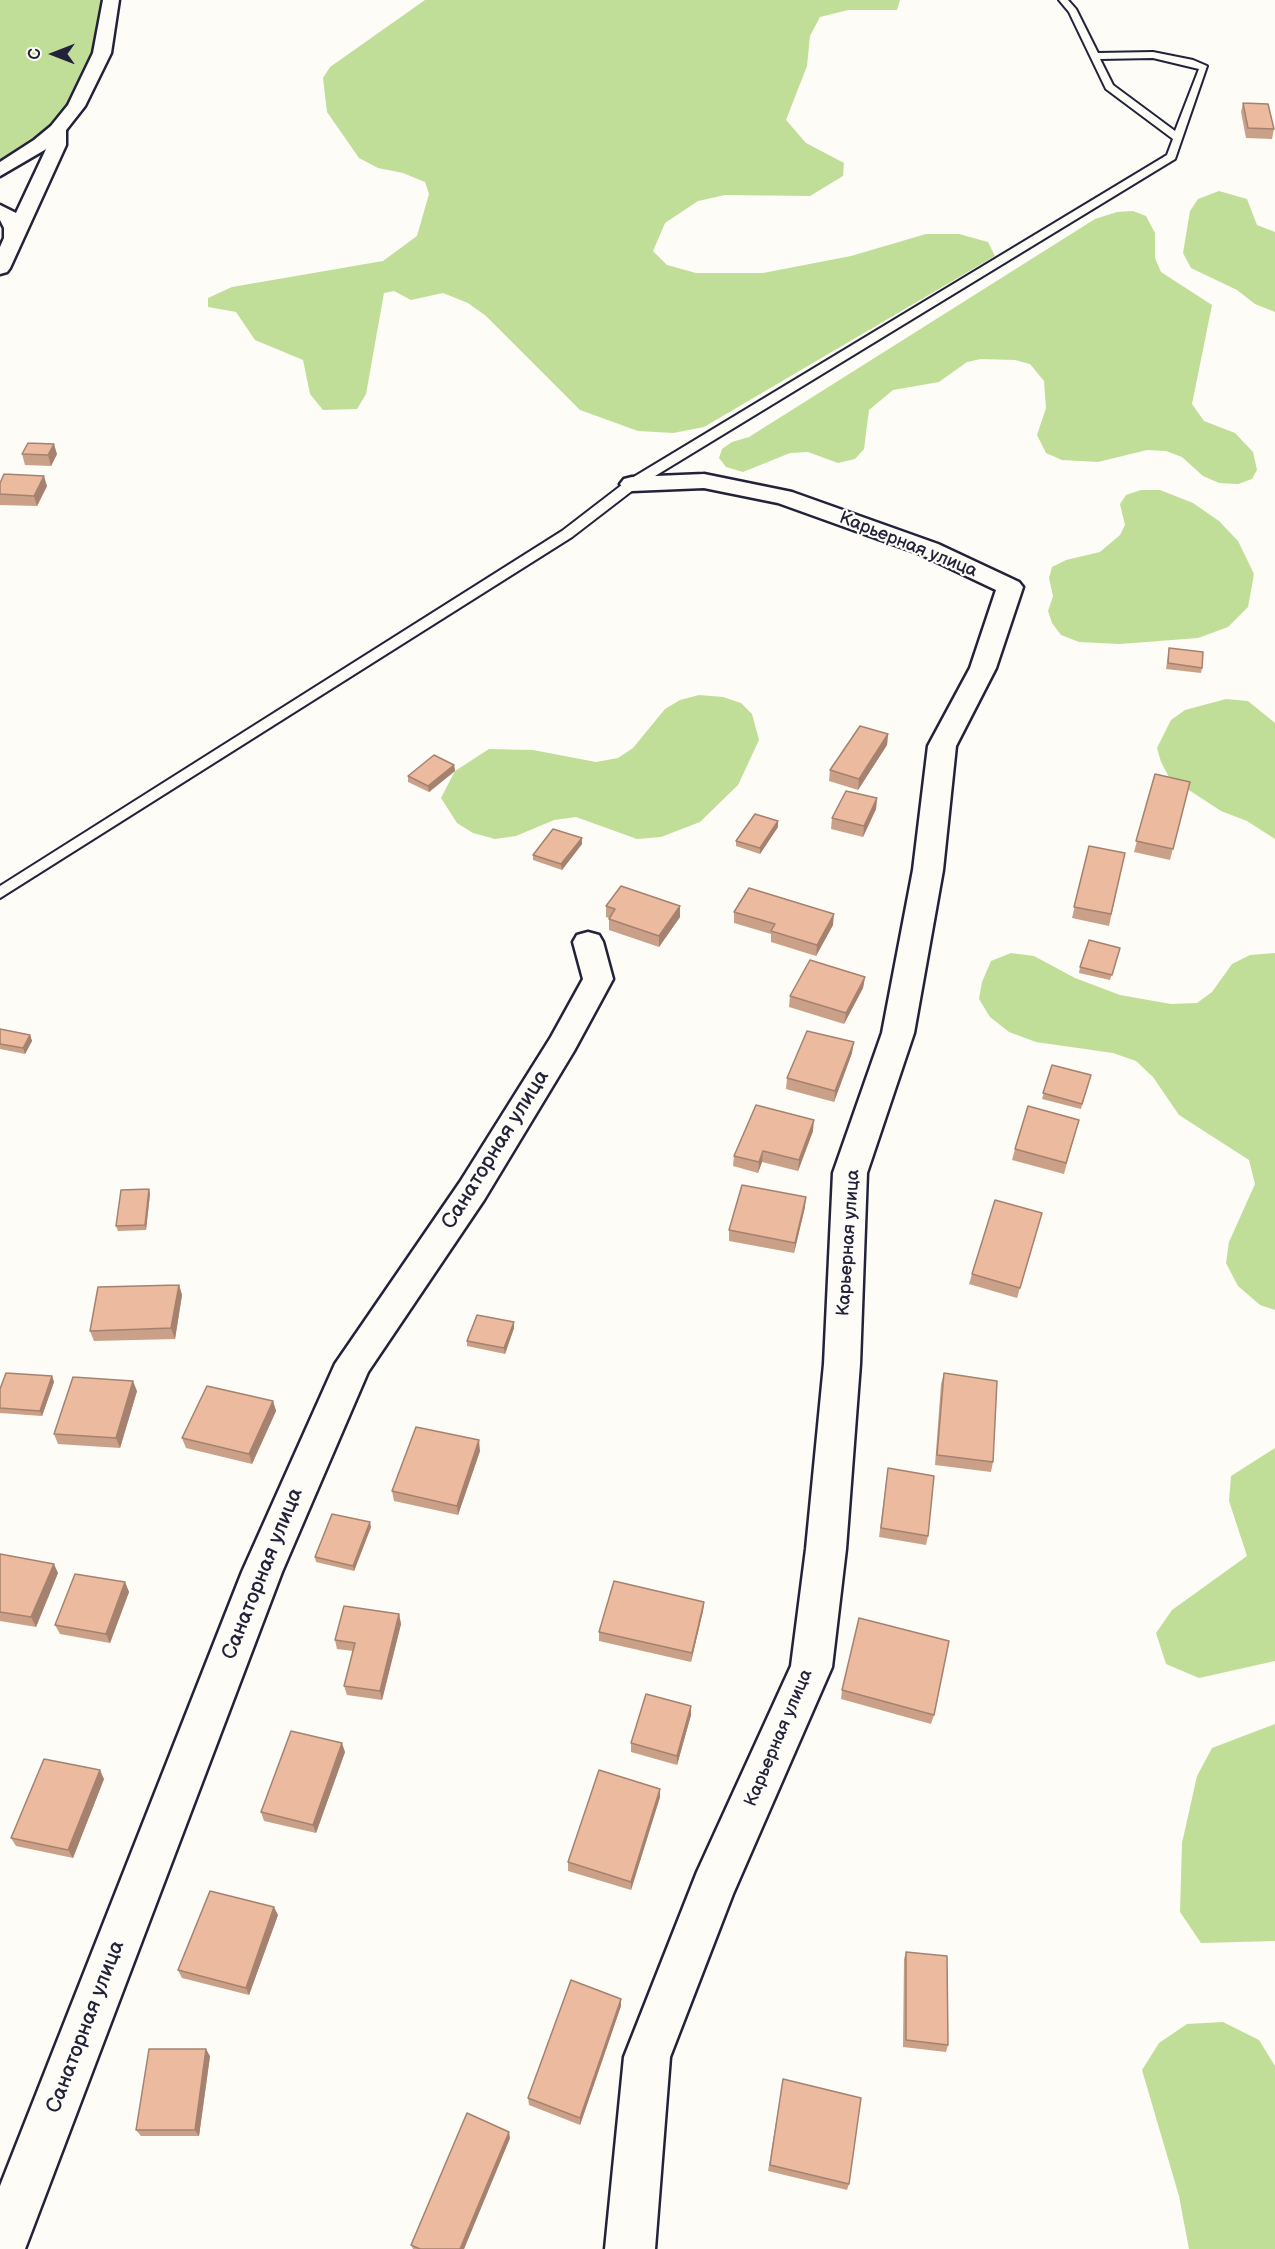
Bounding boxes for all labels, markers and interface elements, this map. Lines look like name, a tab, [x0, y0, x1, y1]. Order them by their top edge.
north arrow	[24, 24, 84, 84]
text: С	[26, 48, 45, 60]
street label: Карьерная улица	[836, 507, 980, 583]
street label: Санаторная улица	[437, 1066, 555, 1234]
street label: Карьерная улица	[833, 1169, 865, 1317]
street label: Санаторная улица	[217, 1485, 309, 1663]
street label: Карьерная улица	[740, 1666, 818, 1810]
street label: Санаторная улица	[41, 1937, 131, 2117]

